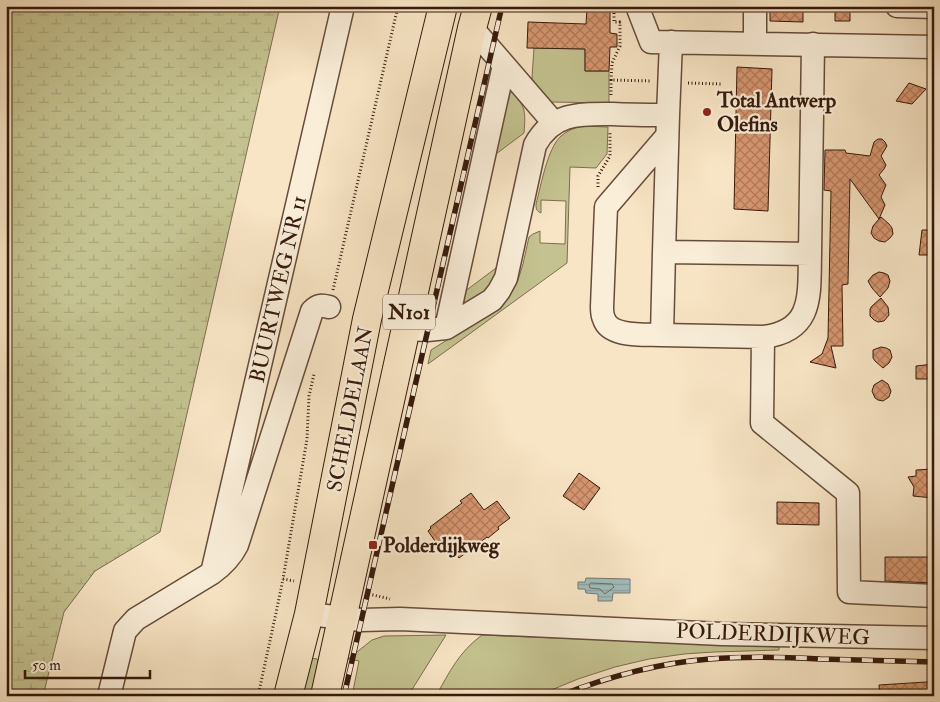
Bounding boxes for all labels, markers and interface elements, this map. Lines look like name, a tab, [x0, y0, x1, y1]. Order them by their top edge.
place label: Total Antwerp Olefins	[716, 87, 836, 138]
marker: Total Antwerp Olefins	[701, 106, 713, 118]
street label: BUURTWEG NR 11	[244, 193, 313, 385]
road number: N101	[383, 294, 435, 330]
street label: SCHELDELAAN	[321, 324, 380, 494]
place label: Polderdijkweg	[383, 532, 500, 559]
marker: Polderdijkweg	[367, 539, 379, 551]
street label: POLDERDIJKWEG	[676, 618, 870, 651]
scale bar	[25, 647, 150, 679]
text: 50 m	[32, 656, 61, 675]

